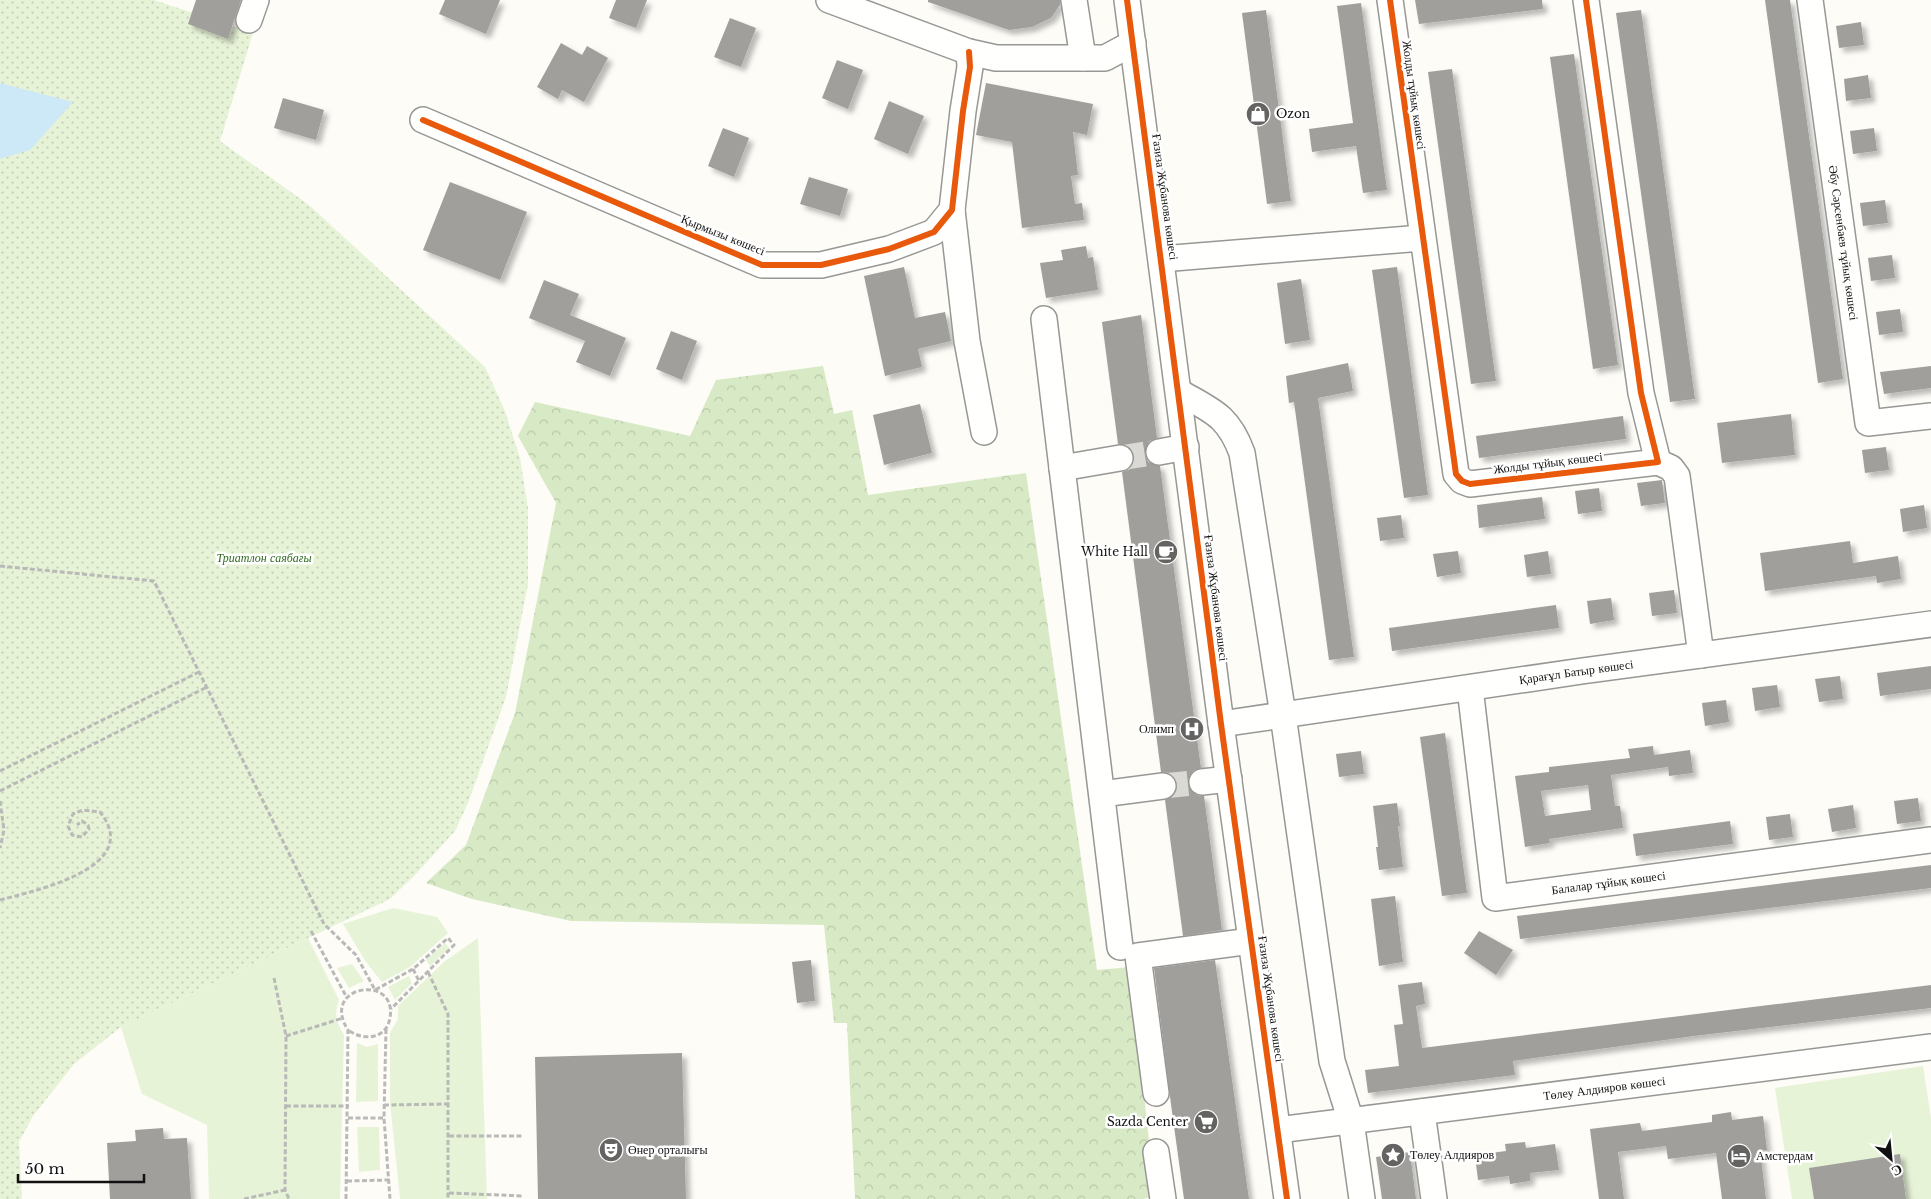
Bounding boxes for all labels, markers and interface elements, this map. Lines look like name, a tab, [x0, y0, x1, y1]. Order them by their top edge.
street label: Жолды тұйық көшесі	[1399, 39, 1430, 151]
shop icon: Ozon	[1245, 101, 1271, 127]
place label: Ozon	[1276, 106, 1310, 121]
street label: Ғазиза Жұбанова көшесі	[1149, 133, 1182, 262]
street label: Әбу Сәрсенбаев тұйық көшесі	[1826, 164, 1862, 322]
street label: Қырмызы көшесі	[679, 211, 768, 258]
street label: Жолды тұйық көшесі	[1492, 448, 1604, 477]
street label: Ғазиза Жұбанова көшесі	[1201, 534, 1232, 663]
cafe icon: White Hall	[1153, 539, 1179, 565]
place label: White Hall	[1080, 544, 1148, 559]
park label: Триатлон саябағы	[216, 550, 312, 565]
street label: Қарағұл Батыр көшесі	[1518, 656, 1635, 687]
hospital icon: Олимп	[1179, 716, 1205, 742]
place label: Олимп	[1139, 721, 1175, 736]
street label: Балалар тұйық көшесі	[1550, 867, 1667, 897]
street label: Ғазиза Жұбанова көшесі	[1255, 935, 1288, 1064]
street label: Төлеу Алдияров көшесі	[1542, 1073, 1667, 1103]
supermarket icon: Sazda Center	[1193, 1109, 1219, 1135]
place label: Sazda Center	[1107, 1114, 1188, 1129]
north arrow	[1866, 1134, 1916, 1184]
theatre icon: Өнер орталығы	[598, 1137, 624, 1163]
place label: Өнер орталығы	[628, 1142, 708, 1157]
place icon: Төлеу Алдияров	[1380, 1142, 1406, 1168]
hotel icon: Амстердам	[1726, 1143, 1752, 1169]
place label: Төлеу Алдияров	[1410, 1147, 1494, 1162]
place label: Амстердам	[1756, 1148, 1813, 1163]
scale bar	[18, 1152, 144, 1184]
text: 50 m	[25, 1159, 65, 1178]
text: С	[1888, 1160, 1905, 1181]

